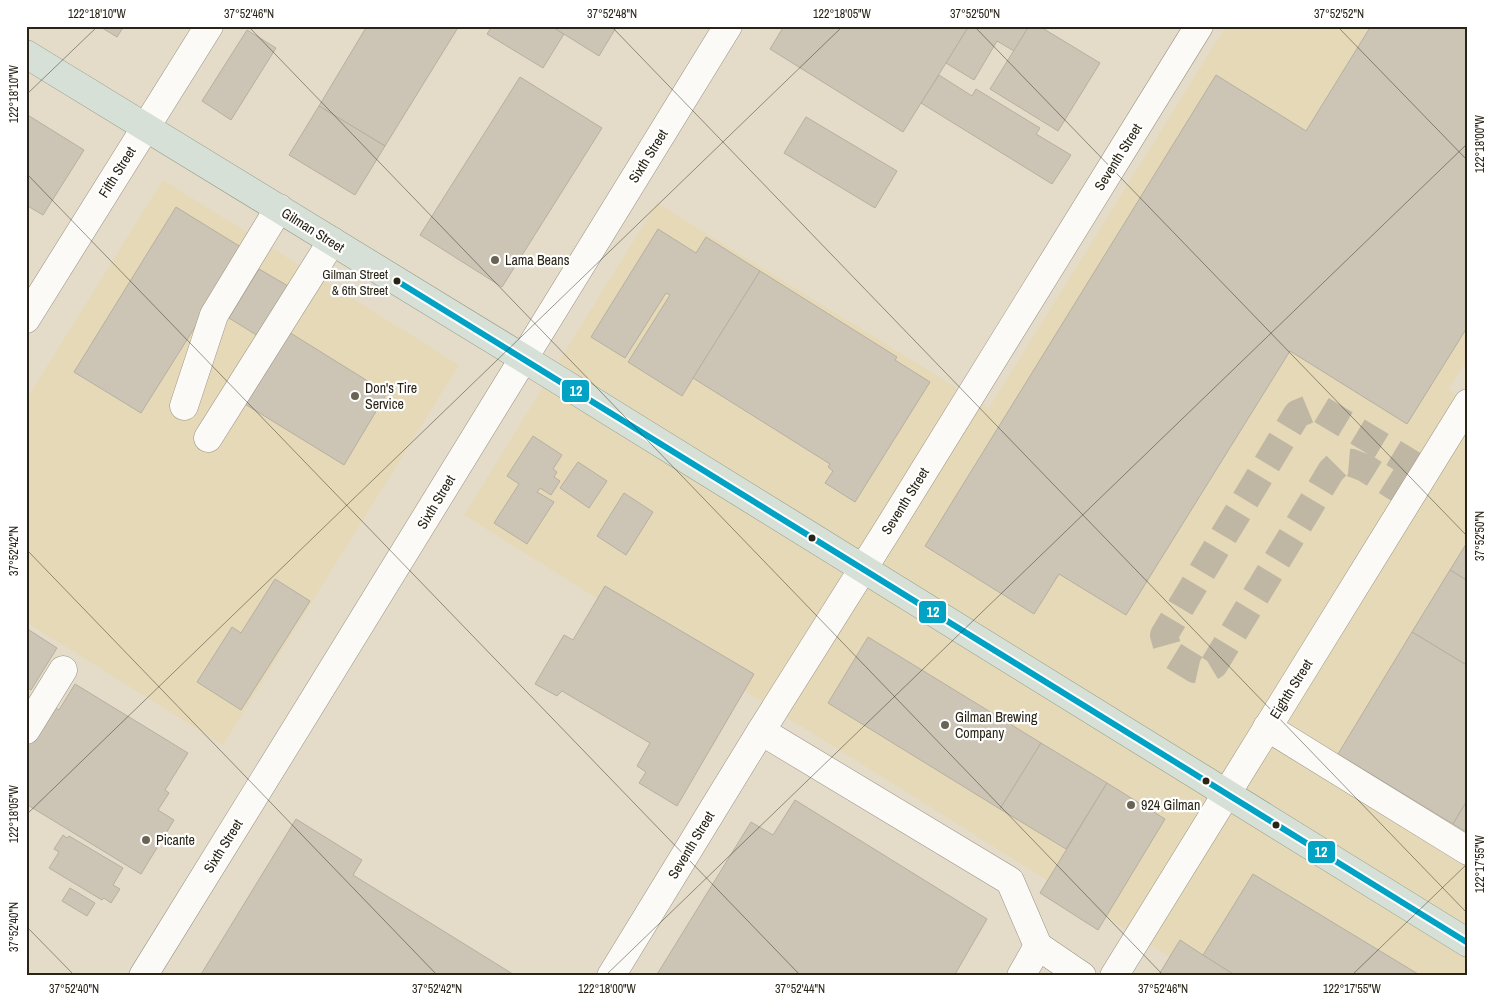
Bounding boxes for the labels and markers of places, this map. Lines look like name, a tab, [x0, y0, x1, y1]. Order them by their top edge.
place label: Lama Beans	[505, 251, 570, 269]
marker: Lama Beans	[489, 254, 501, 266]
place label: Gilman Street & 6th Street	[322, 266, 388, 299]
marker: Gilman Street & 6th Street	[392, 276, 402, 286]
place label: Don's Tire Service	[365, 379, 417, 413]
marker: Don's Tire Service	[349, 390, 361, 402]
unlabelled marker	[807, 533, 817, 543]
place label: Gilman Brewing Company	[955, 708, 1038, 742]
marker: Gilman Brewing Company	[939, 719, 951, 731]
unlabelled marker	[1201, 776, 1211, 786]
place label: 924 Gilman	[1141, 796, 1200, 814]
marker: 924 Gilman	[1125, 799, 1137, 811]
unlabelled marker	[1271, 820, 1281, 830]
place label: Picante	[156, 831, 195, 849]
marker: Picante	[140, 834, 152, 846]

